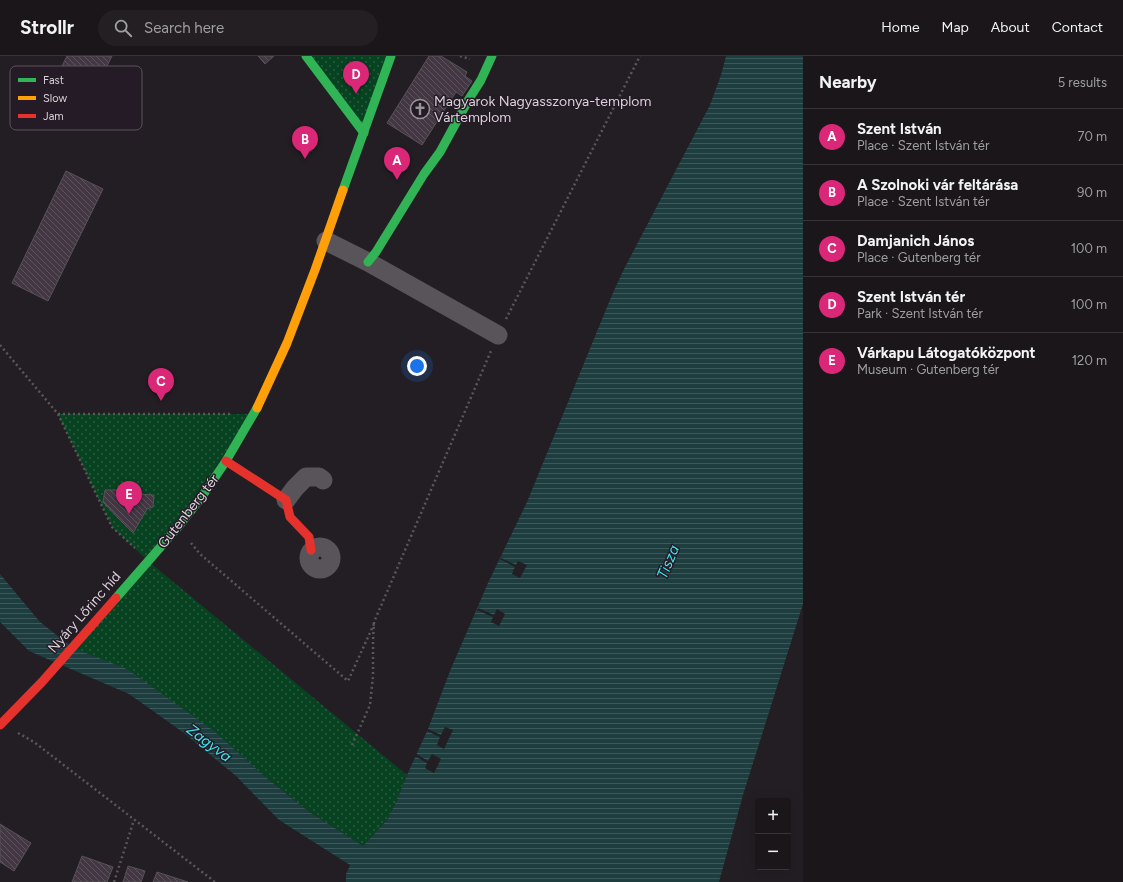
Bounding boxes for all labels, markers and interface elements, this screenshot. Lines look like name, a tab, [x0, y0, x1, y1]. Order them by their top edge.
search box	[98, 10, 378, 46]
text: Strollr	[20, 16, 74, 39]
icon: search	[112, 17, 134, 39]
text: Search here	[144, 19, 224, 37]
text: Home	[881, 19, 920, 36]
text: Map	[942, 19, 969, 36]
text: About	[991, 19, 1030, 36]
text: Contact	[1052, 19, 1103, 36]
pin: D	[343, 61, 369, 94]
legend	[10, 66, 142, 130]
text: Nearby	[819, 72, 877, 92]
text: Fast	[43, 74, 64, 87]
text: 5 results	[1058, 75, 1107, 90]
text: Slow	[43, 92, 67, 105]
place label: Magyarok Nagyasszonya-templom Vártemplom	[434, 93, 651, 126]
church icon: Magyarok Nagyasszonya-templom Vártemplom	[409, 98, 431, 120]
text: Jam	[43, 110, 64, 123]
text: Szent István	[857, 120, 942, 138]
pin: B	[292, 126, 318, 159]
text: A	[827, 129, 837, 144]
text: 70 m	[1077, 129, 1107, 144]
text: Place · Szent István tér	[857, 138, 989, 153]
pin: A	[384, 147, 410, 180]
text: A Szolnoki vár feltárása	[857, 176, 1018, 194]
text: B	[828, 185, 836, 200]
text: 90 m	[1077, 185, 1107, 200]
text: Place · Szent István tér	[857, 194, 989, 209]
text: Damjanich János	[857, 232, 974, 250]
text: C	[827, 241, 837, 256]
text: 100 m	[1071, 241, 1107, 256]
text: Place · Gutenberg tér	[857, 250, 981, 265]
text: Szent István tér	[857, 288, 965, 306]
text: D	[827, 297, 837, 312]
text: 100 m	[1071, 297, 1107, 312]
text: Park · Szent István tér	[857, 306, 983, 321]
text: Várkapu Látogatóközpont	[857, 344, 1036, 362]
text: E	[828, 353, 836, 368]
text: 120 m	[1072, 353, 1107, 368]
your location	[407, 356, 427, 376]
text: Museum · Gutenberg tér	[857, 362, 999, 377]
pin: C	[148, 368, 174, 401]
street label: Gutenberg tér	[154, 471, 223, 552]
pin: E	[116, 481, 142, 514]
water label: Tisza	[653, 542, 683, 582]
street label: Nyáry Lőrinc híd	[44, 568, 124, 656]
water label: Zagyva	[183, 720, 235, 766]
map controls	[755, 798, 791, 870]
button: +	[755, 798, 791, 834]
button: −	[755, 834, 791, 870]

